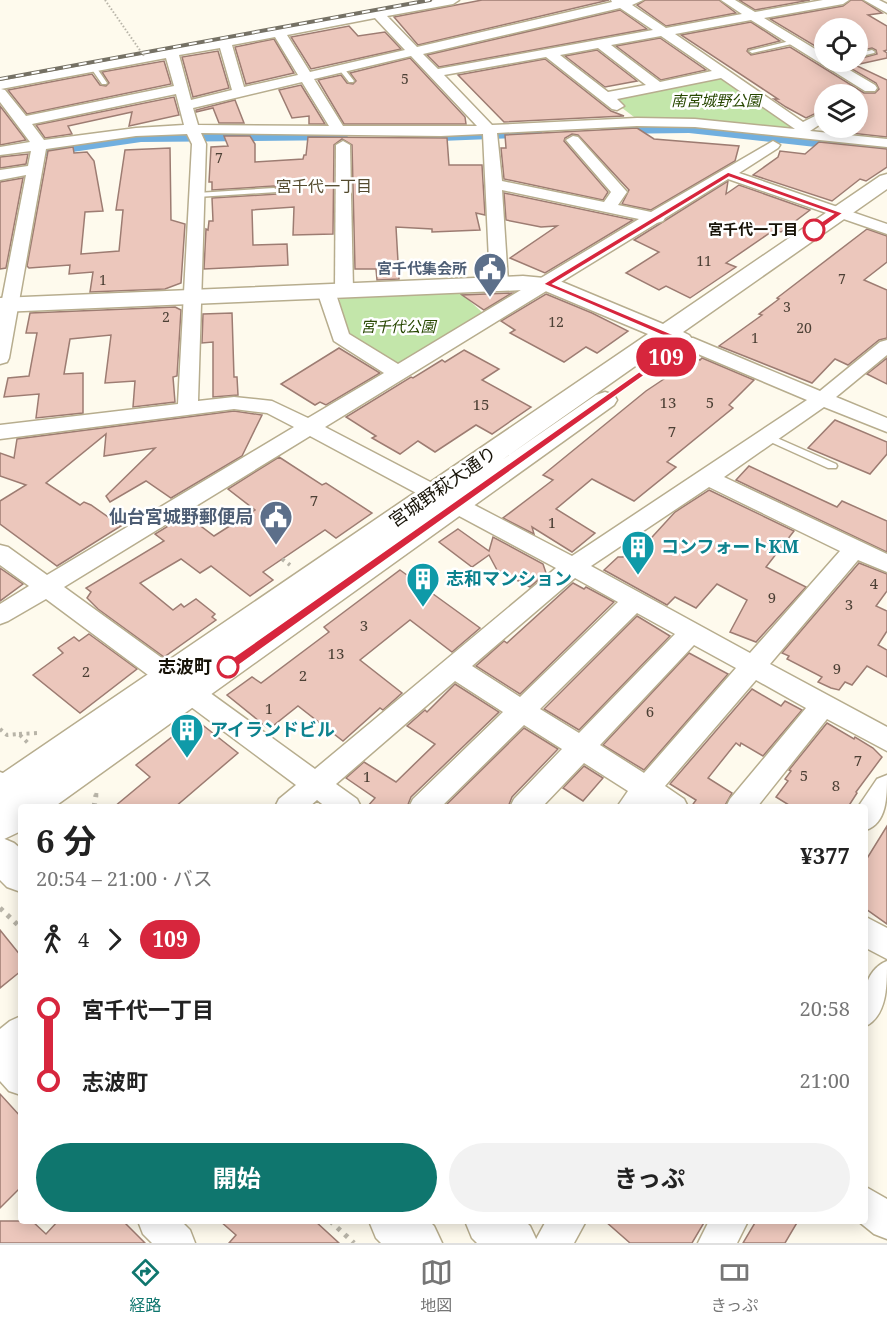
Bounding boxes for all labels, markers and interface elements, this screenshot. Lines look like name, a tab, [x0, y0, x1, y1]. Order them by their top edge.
map controls	[814, 18, 868, 138]
button: locate	[814, 18, 868, 72]
house number: 5	[401, 69, 409, 88]
button: layers	[814, 84, 868, 138]
park label: 南宮城野公園	[671, 90, 763, 110]
house number: 7	[215, 148, 223, 167]
district label: 宮千代一丁目	[276, 175, 372, 197]
place label: 宮千代一丁目	[708, 219, 798, 239]
marker: 宮千代一丁目	[803, 219, 825, 241]
public building icon: 宮千代集会所	[472, 251, 508, 298]
house number: 11	[696, 251, 712, 270]
place label: 宮千代集会所	[377, 258, 467, 278]
house number: 7	[838, 269, 846, 288]
house number: 1	[99, 270, 107, 289]
house number: 3	[783, 297, 791, 316]
house number: 2	[162, 307, 170, 326]
house number: 12	[548, 312, 564, 331]
park label: 宮千代公園	[360, 316, 437, 336]
house number: 20	[796, 318, 812, 337]
house number: 1	[751, 328, 759, 347]
line badge: 109	[632, 338, 700, 376]
text: 109	[648, 343, 684, 371]
house number: 13	[660, 392, 676, 412]
house number: 5	[706, 392, 714, 412]
house number: 15	[473, 394, 489, 414]
house number: 7	[668, 421, 676, 441]
street label: 宮城野萩大通り	[384, 440, 501, 532]
house number: 7	[310, 490, 318, 510]
public building icon: 仙台宮城野郵便局	[258, 499, 294, 546]
place label: 仙台宮城野郵便局	[109, 504, 253, 528]
house number: 1	[548, 512, 556, 532]
building icon: コンフォートKM	[620, 529, 656, 576]
place label: コンフォートKM	[661, 534, 799, 558]
building icon: 志和マンション	[405, 561, 441, 608]
place label: 志和マンション	[446, 566, 572, 590]
house number: 4	[870, 573, 879, 593]
house number: 9	[768, 587, 776, 607]
house number: 3	[845, 594, 853, 614]
house number: 3	[360, 615, 368, 635]
house number: 13	[328, 643, 344, 663]
place label: 志波町	[158, 654, 212, 678]
marker: 志波町	[217, 656, 239, 678]
house number: 9	[833, 658, 841, 678]
house number: 2	[82, 661, 90, 681]
house number: 2	[299, 665, 307, 685]
house number: 1	[265, 698, 273, 718]
house number: 6	[646, 701, 654, 721]
building icon: アイランドビル	[169, 712, 205, 759]
place label: アイランドビル	[210, 717, 335, 741]
house number: 7	[854, 750, 862, 770]
house number: 5	[800, 765, 808, 785]
house number: 1	[363, 766, 371, 786]
house number: 8	[832, 775, 840, 795]
text: 6 分	[36, 818, 96, 863]
text: ¥377	[800, 840, 850, 870]
text: 20:54 – 21:00 · バス	[36, 865, 213, 892]
icon: walk	[36, 923, 69, 956]
icon: forward	[98, 923, 131, 956]
text: 109	[152, 925, 188, 953]
text: 4	[78, 926, 89, 953]
text: 宮千代一丁目	[82, 994, 214, 1024]
text: 20:58	[800, 995, 850, 1022]
text: 志波町	[82, 1066, 148, 1096]
text: 21:00	[800, 1067, 850, 1094]
button: 開始	[36, 1143, 437, 1212]
button: きっぷ	[449, 1143, 850, 1212]
tab: 経路	[129, 1256, 162, 1316]
tab: 地図	[420, 1256, 453, 1316]
tab: きっぷ	[711, 1256, 758, 1316]

